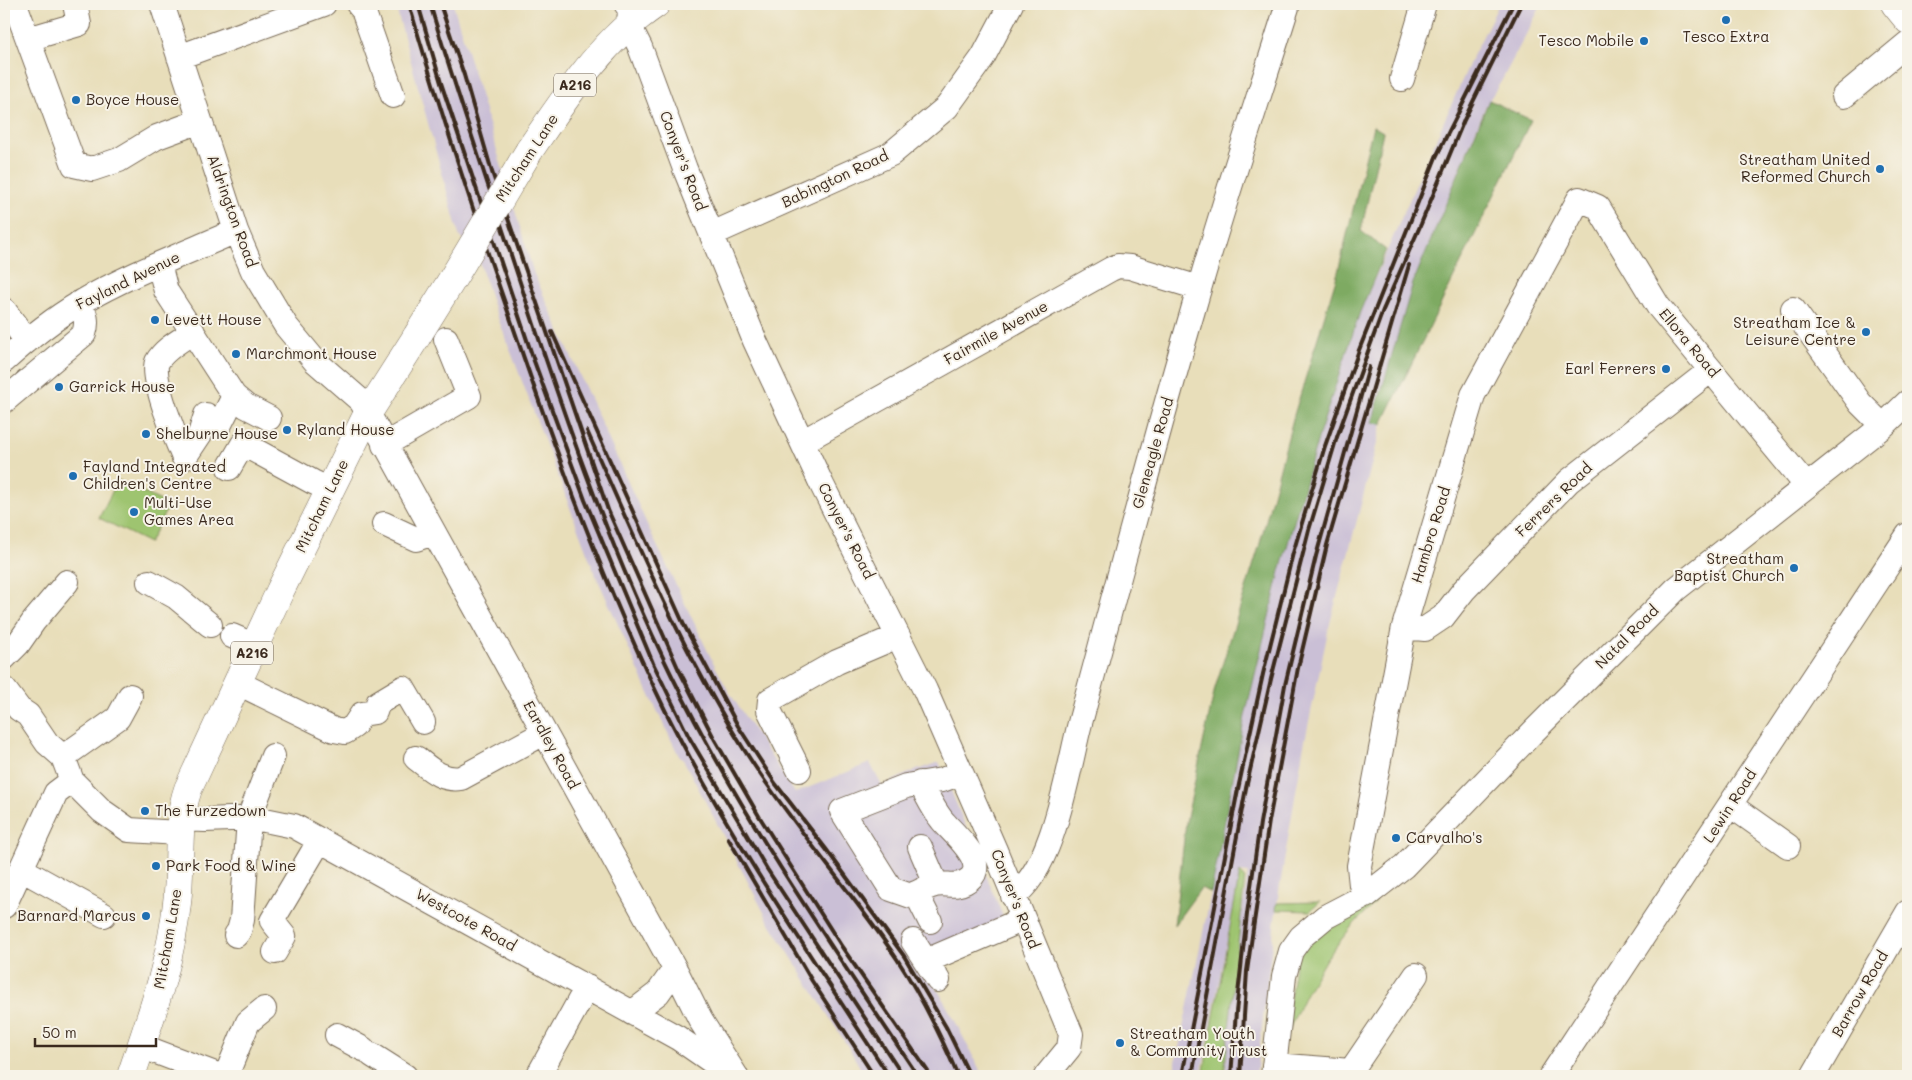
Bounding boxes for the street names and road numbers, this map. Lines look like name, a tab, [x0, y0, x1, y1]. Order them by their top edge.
road number: A216	[554, 74, 596, 96]
street label: Conyer's Road	[656, 108, 712, 213]
street label: Mitcham Lane	[490, 110, 562, 205]
street label: Babington Road	[778, 145, 891, 212]
street label: Aldrington Road	[203, 151, 263, 270]
street label: Fayland Avenue	[72, 246, 183, 314]
street label: Fairmile Avenue	[940, 295, 1051, 369]
street label: Ellora Road	[1655, 304, 1724, 381]
street label: Gleneagle Road	[1127, 395, 1178, 511]
street label: Mitcham Lane	[290, 456, 352, 555]
street label: Ferrers Road	[1511, 458, 1596, 541]
street label: Conyer's Road	[814, 479, 880, 582]
street label: Hambro Road	[1406, 484, 1454, 586]
street label: Natal Road	[1590, 600, 1662, 672]
road number: A216	[231, 641, 273, 664]
street label: Eardley Road	[519, 697, 584, 792]
street label: Lewin Road	[1698, 765, 1760, 846]
street label: Conyer's Road	[987, 846, 1045, 951]
street label: Westcote Road	[413, 883, 520, 955]
street label: Mitcham Lane	[148, 887, 186, 990]
street label: Barrow Road	[1826, 947, 1892, 1040]

